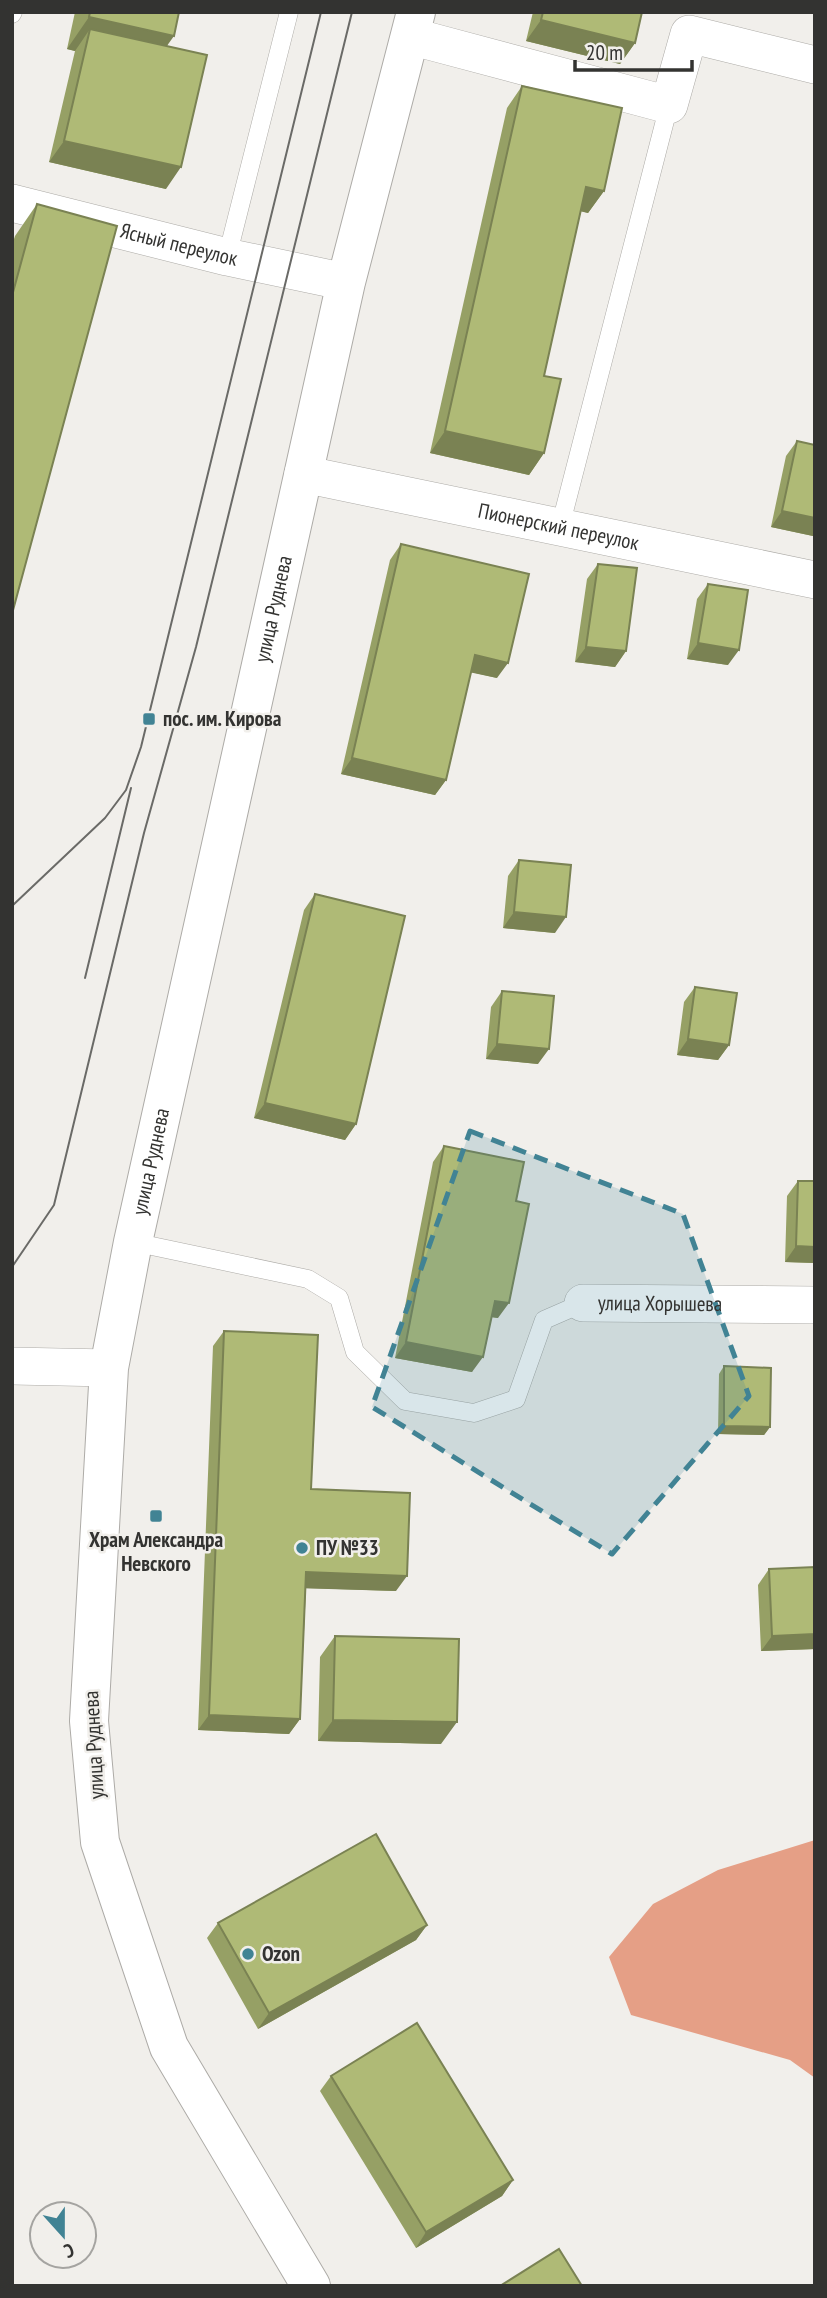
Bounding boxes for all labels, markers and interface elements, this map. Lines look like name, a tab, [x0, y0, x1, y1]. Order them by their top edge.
scale bar	[575, 28, 692, 72]
text: 20 m	[586, 39, 623, 66]
street label: Ясный переулок	[117, 217, 240, 272]
street label: Пионерский переулок	[476, 497, 641, 556]
street label: улица Руднева	[248, 553, 298, 665]
place label: пос. им. Кирова	[163, 705, 282, 732]
marker: пос. им. Кирова	[141, 711, 157, 727]
street label: улица Руднева	[125, 1106, 175, 1217]
street label: улица Хорышева	[598, 1289, 722, 1317]
marker: Храм Александра Невского	[148, 1508, 164, 1524]
place label: Храм Александра Невского	[89, 1526, 223, 1577]
place label: ПУ №33	[316, 1534, 379, 1561]
marker: ПУ №33	[294, 1540, 310, 1556]
street label: улица Руднева	[77, 1690, 110, 1800]
place label: Ozon	[262, 1940, 300, 1967]
marker: Ozon	[240, 1946, 256, 1962]
north arrow	[28, 2200, 98, 2270]
text: С	[60, 2238, 77, 2264]

